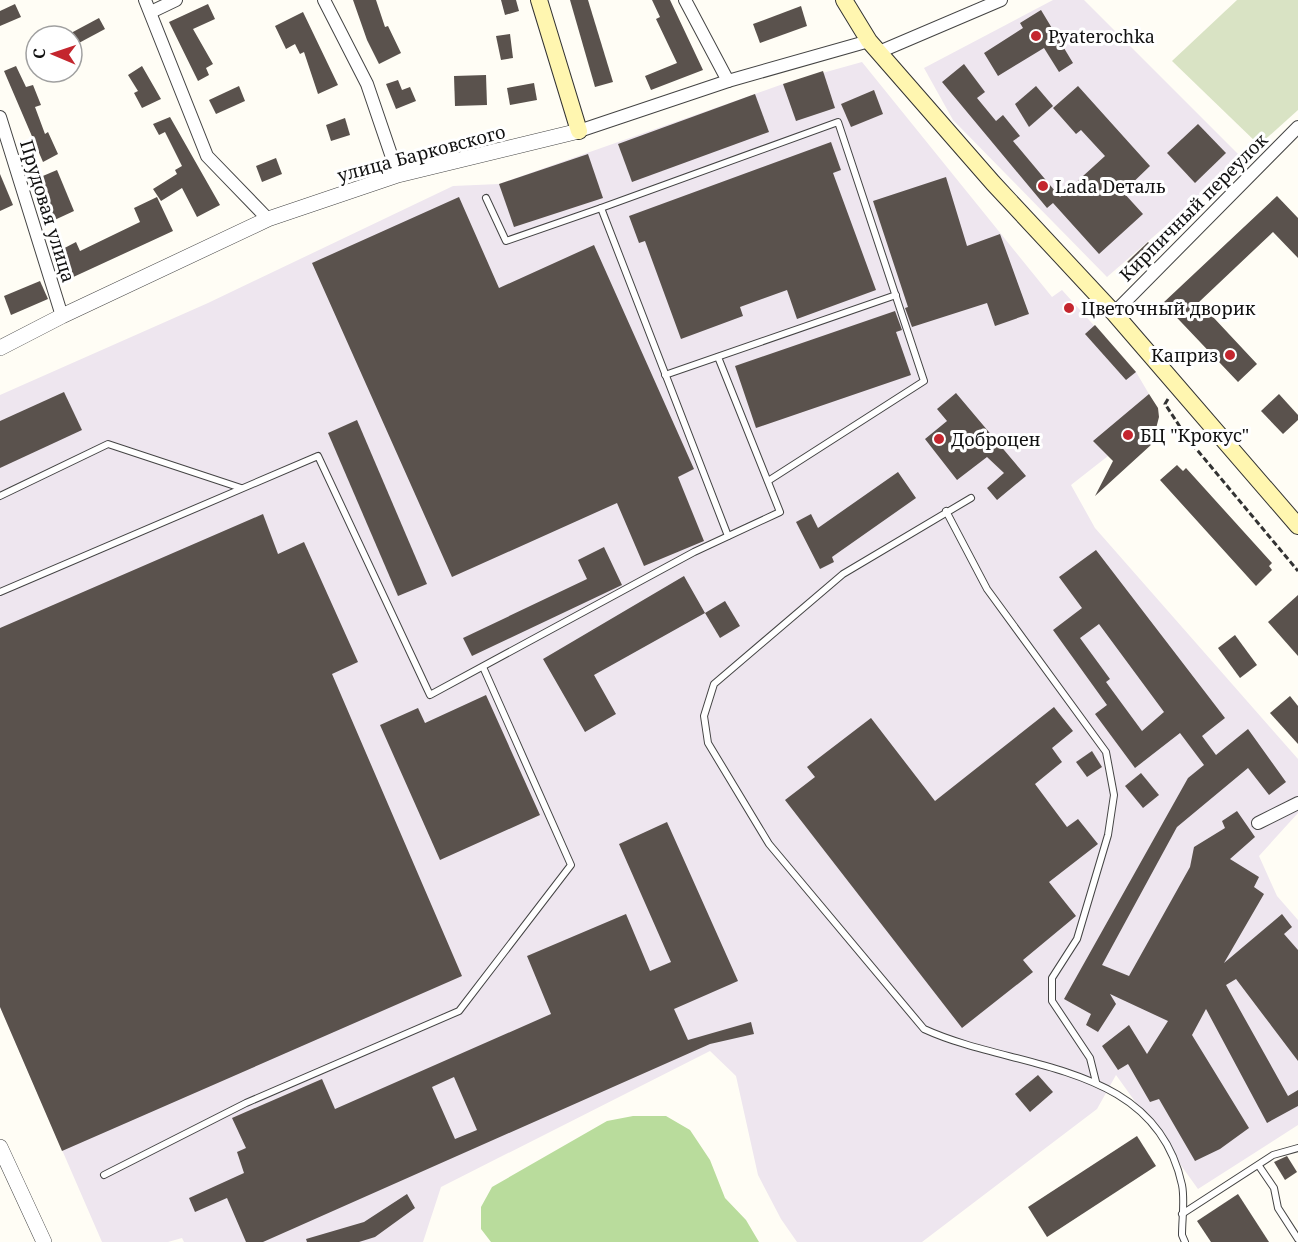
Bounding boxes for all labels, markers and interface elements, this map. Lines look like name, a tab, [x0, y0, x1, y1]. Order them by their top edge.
north arrow	[24, 24, 84, 84]
place label: Pyaterochka	[1048, 24, 1155, 48]
marker: Pyaterochka	[1029, 29, 1043, 43]
text: С	[28, 48, 50, 59]
street label: улица Барковского	[334, 119, 508, 187]
street label: Кирпичный переулок	[1114, 127, 1273, 286]
street label: Прудовая улица	[15, 137, 81, 285]
place label: Lada Dеталь	[1055, 174, 1166, 198]
marker: Lada Dеталь	[1036, 179, 1050, 193]
place label: Цветочный дворик	[1081, 296, 1256, 320]
marker: Цветочный дворик	[1062, 301, 1076, 315]
place label: Каприз	[1151, 343, 1218, 367]
marker: Каприз	[1223, 348, 1237, 362]
place label: БЦ "Крокус"	[1140, 423, 1249, 447]
place label: Доброцен	[951, 427, 1041, 451]
marker: БЦ "Крокус"	[1121, 428, 1135, 442]
marker: Доброцен	[932, 432, 946, 446]

